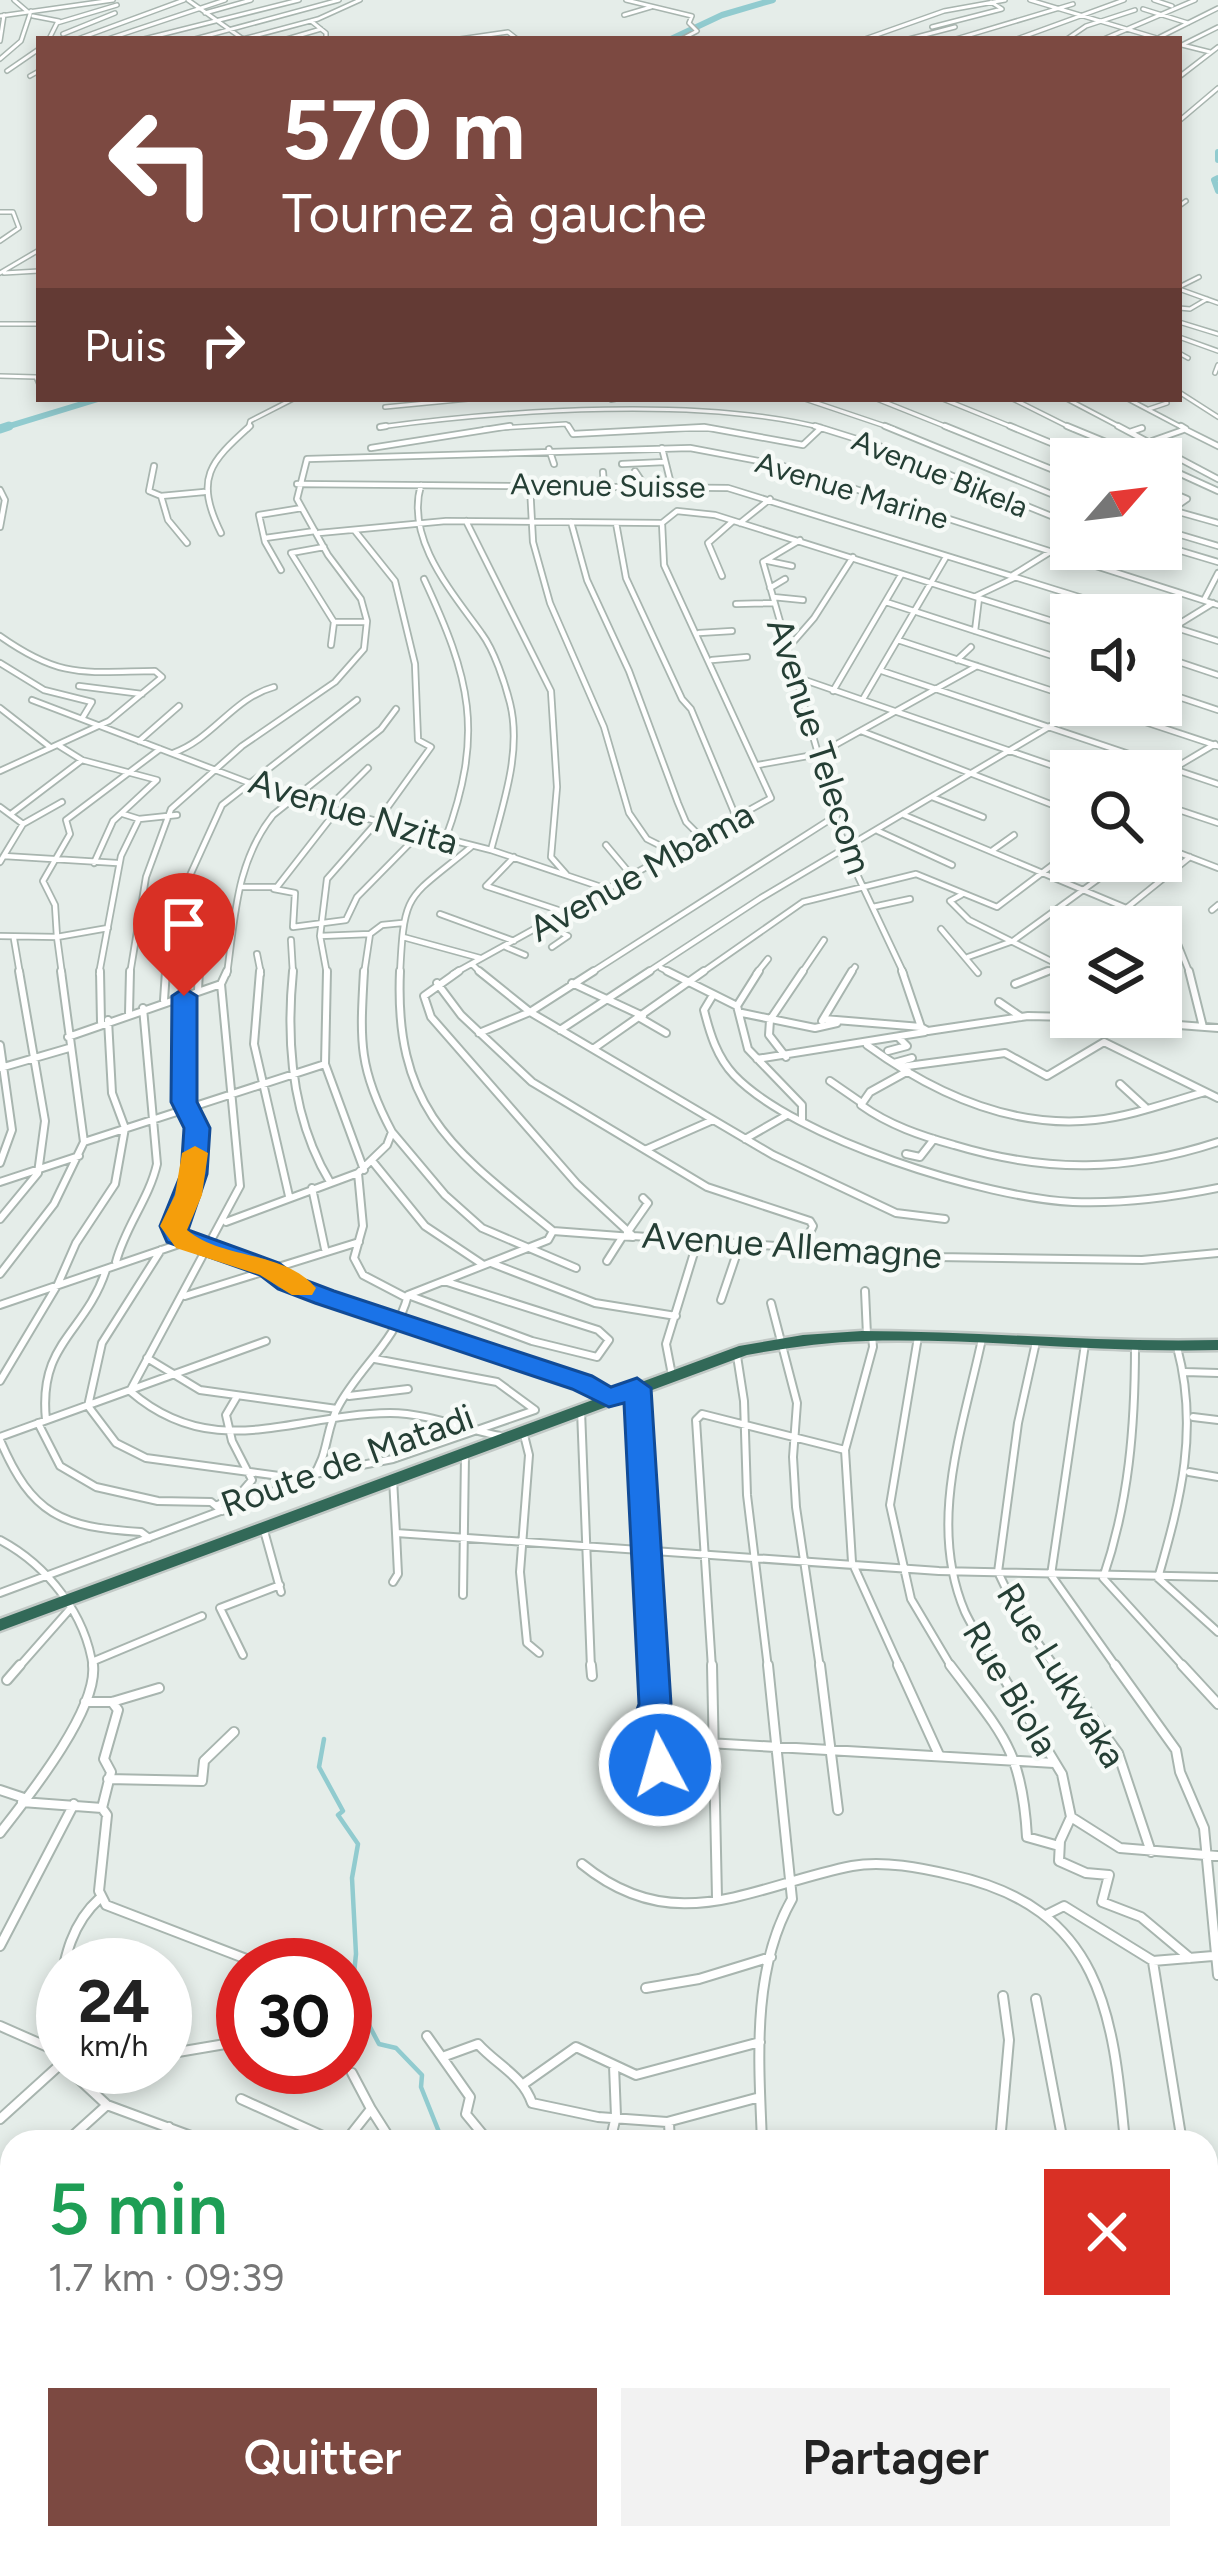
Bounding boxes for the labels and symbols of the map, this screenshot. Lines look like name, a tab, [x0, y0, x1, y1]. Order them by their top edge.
street label: Avenue Bikela	[847, 421, 1034, 526]
north arrow	[1050, 438, 1182, 570]
street label: Avenue Marine	[751, 444, 953, 537]
street label: Avenue Suisse	[510, 465, 706, 506]
street label: Avenue Telecom	[758, 613, 881, 880]
street label: Avenue Nzita	[244, 759, 464, 864]
street label: Avenue Mbama	[522, 792, 761, 951]
pin	[133, 873, 235, 996]
street label: Avenue Allemagne	[641, 1214, 943, 1277]
street label: Route de Matadi	[215, 1395, 479, 1526]
street label: Rue Lukwaka	[988, 1575, 1135, 1775]
street label: Rue Biola	[954, 1613, 1067, 1763]
position arrow	[597, 1702, 723, 1828]
speed limit sign: 30	[216, 1938, 372, 2094]

